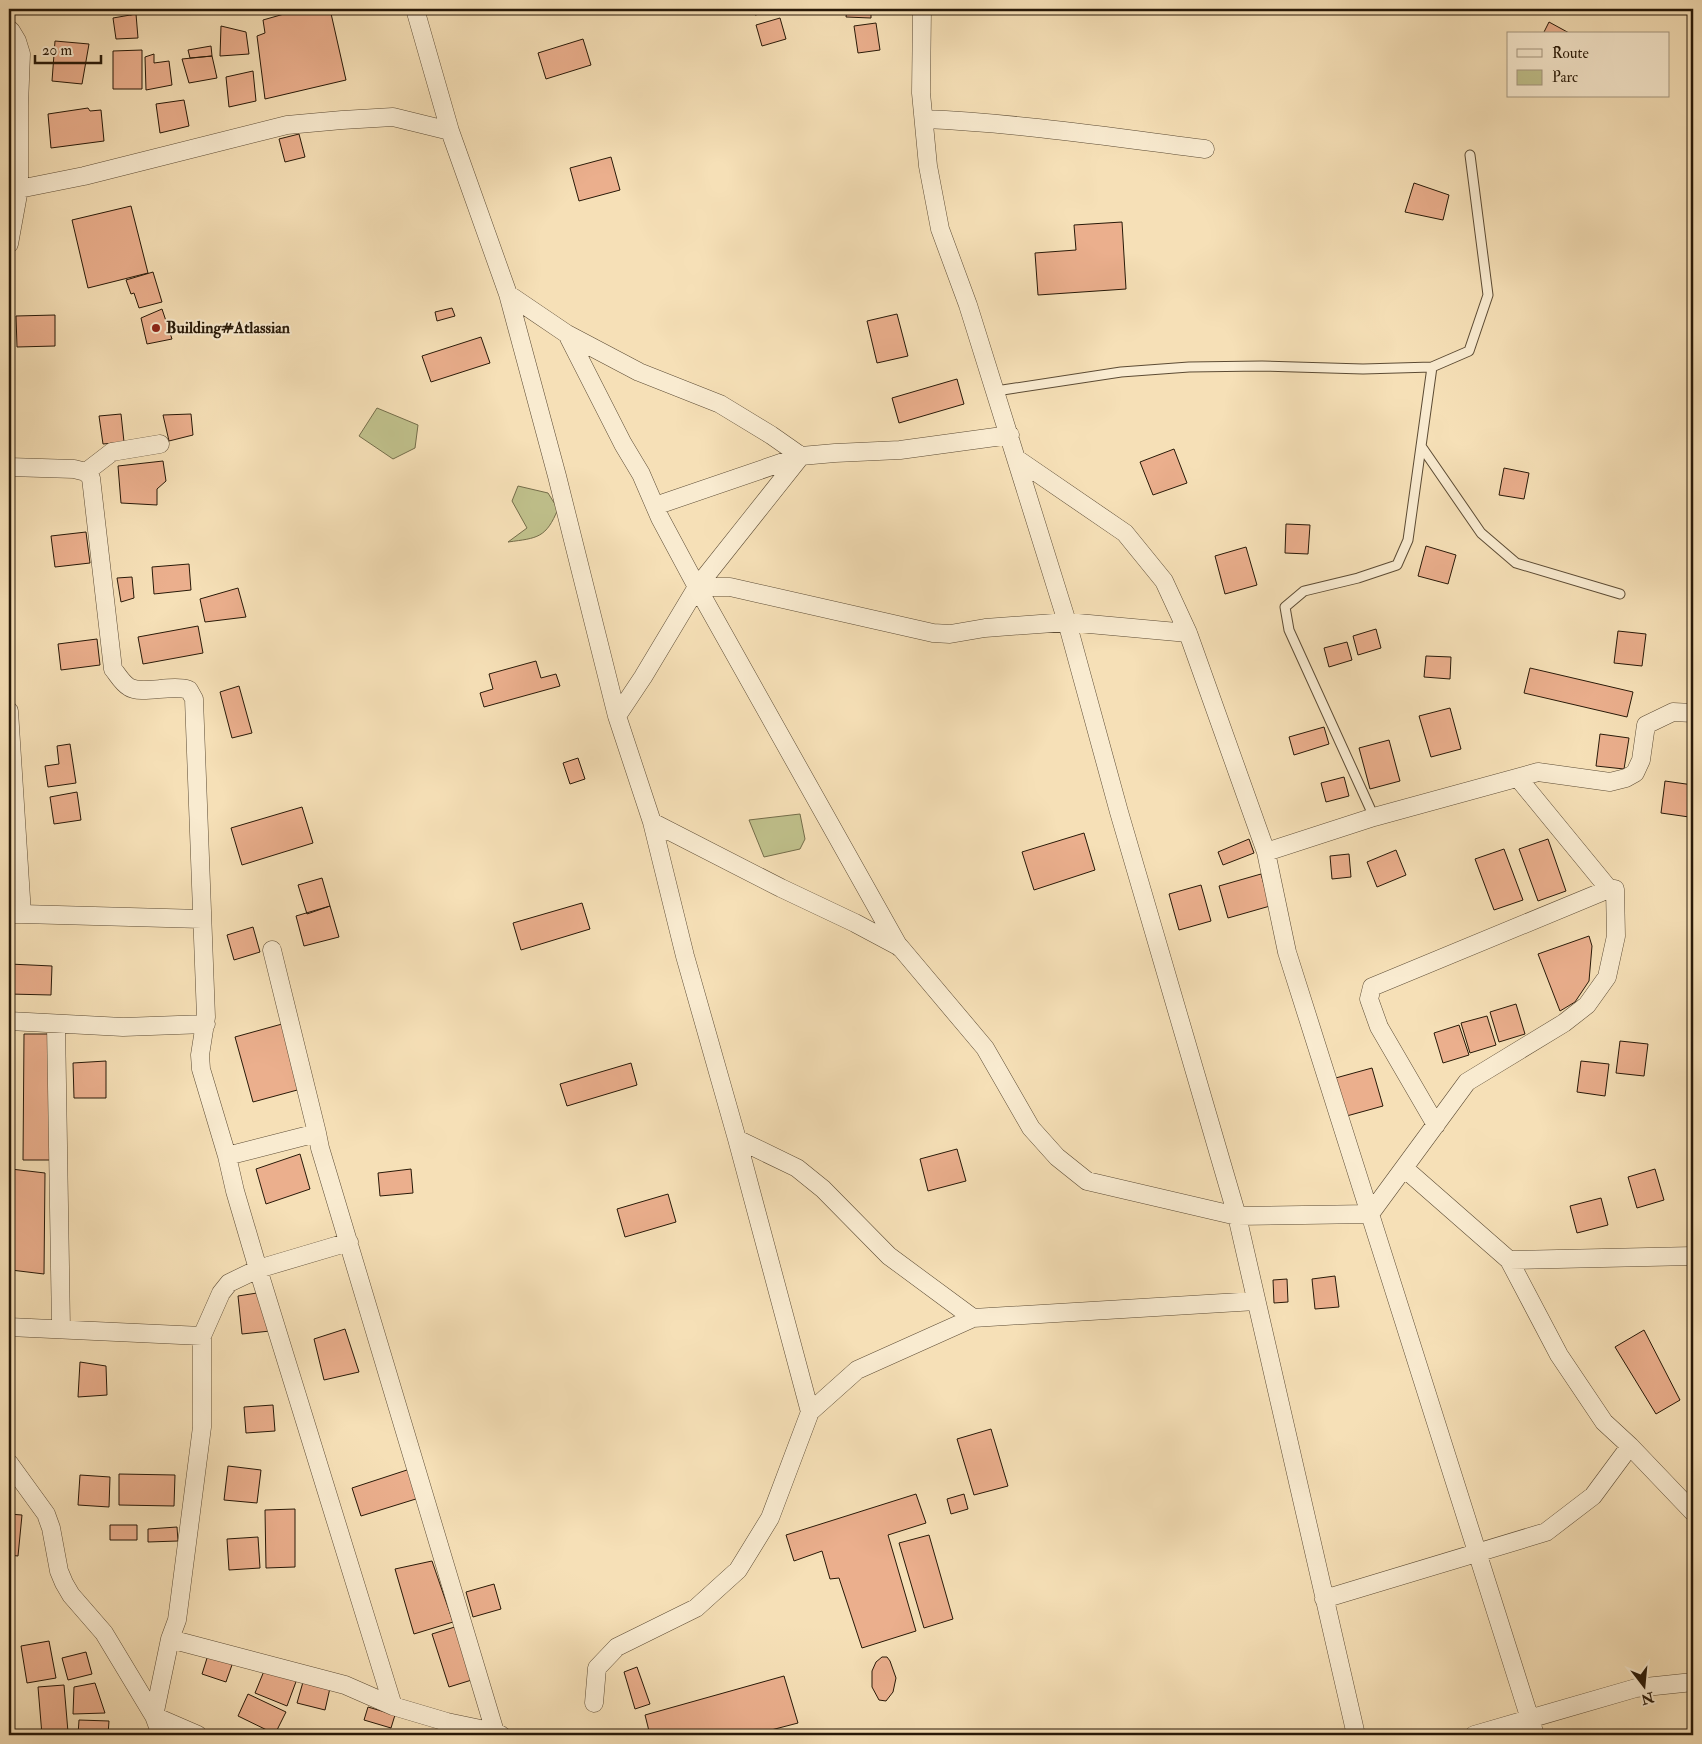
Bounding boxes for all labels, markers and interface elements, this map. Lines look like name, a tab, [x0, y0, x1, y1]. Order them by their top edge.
scale bar	[35, 32, 101, 64]
legend	[1507, 32, 1670, 98]
text: 20 m	[42, 41, 72, 60]
text: Route	[1552, 44, 1589, 63]
text: Parc	[1552, 68, 1578, 87]
place label: Building#Atlassian	[166, 318, 291, 339]
marker: Building#Atlassian	[150, 322, 162, 334]
north arrow	[1620, 1662, 1670, 1712]
text: N	[1639, 1688, 1657, 1708]

